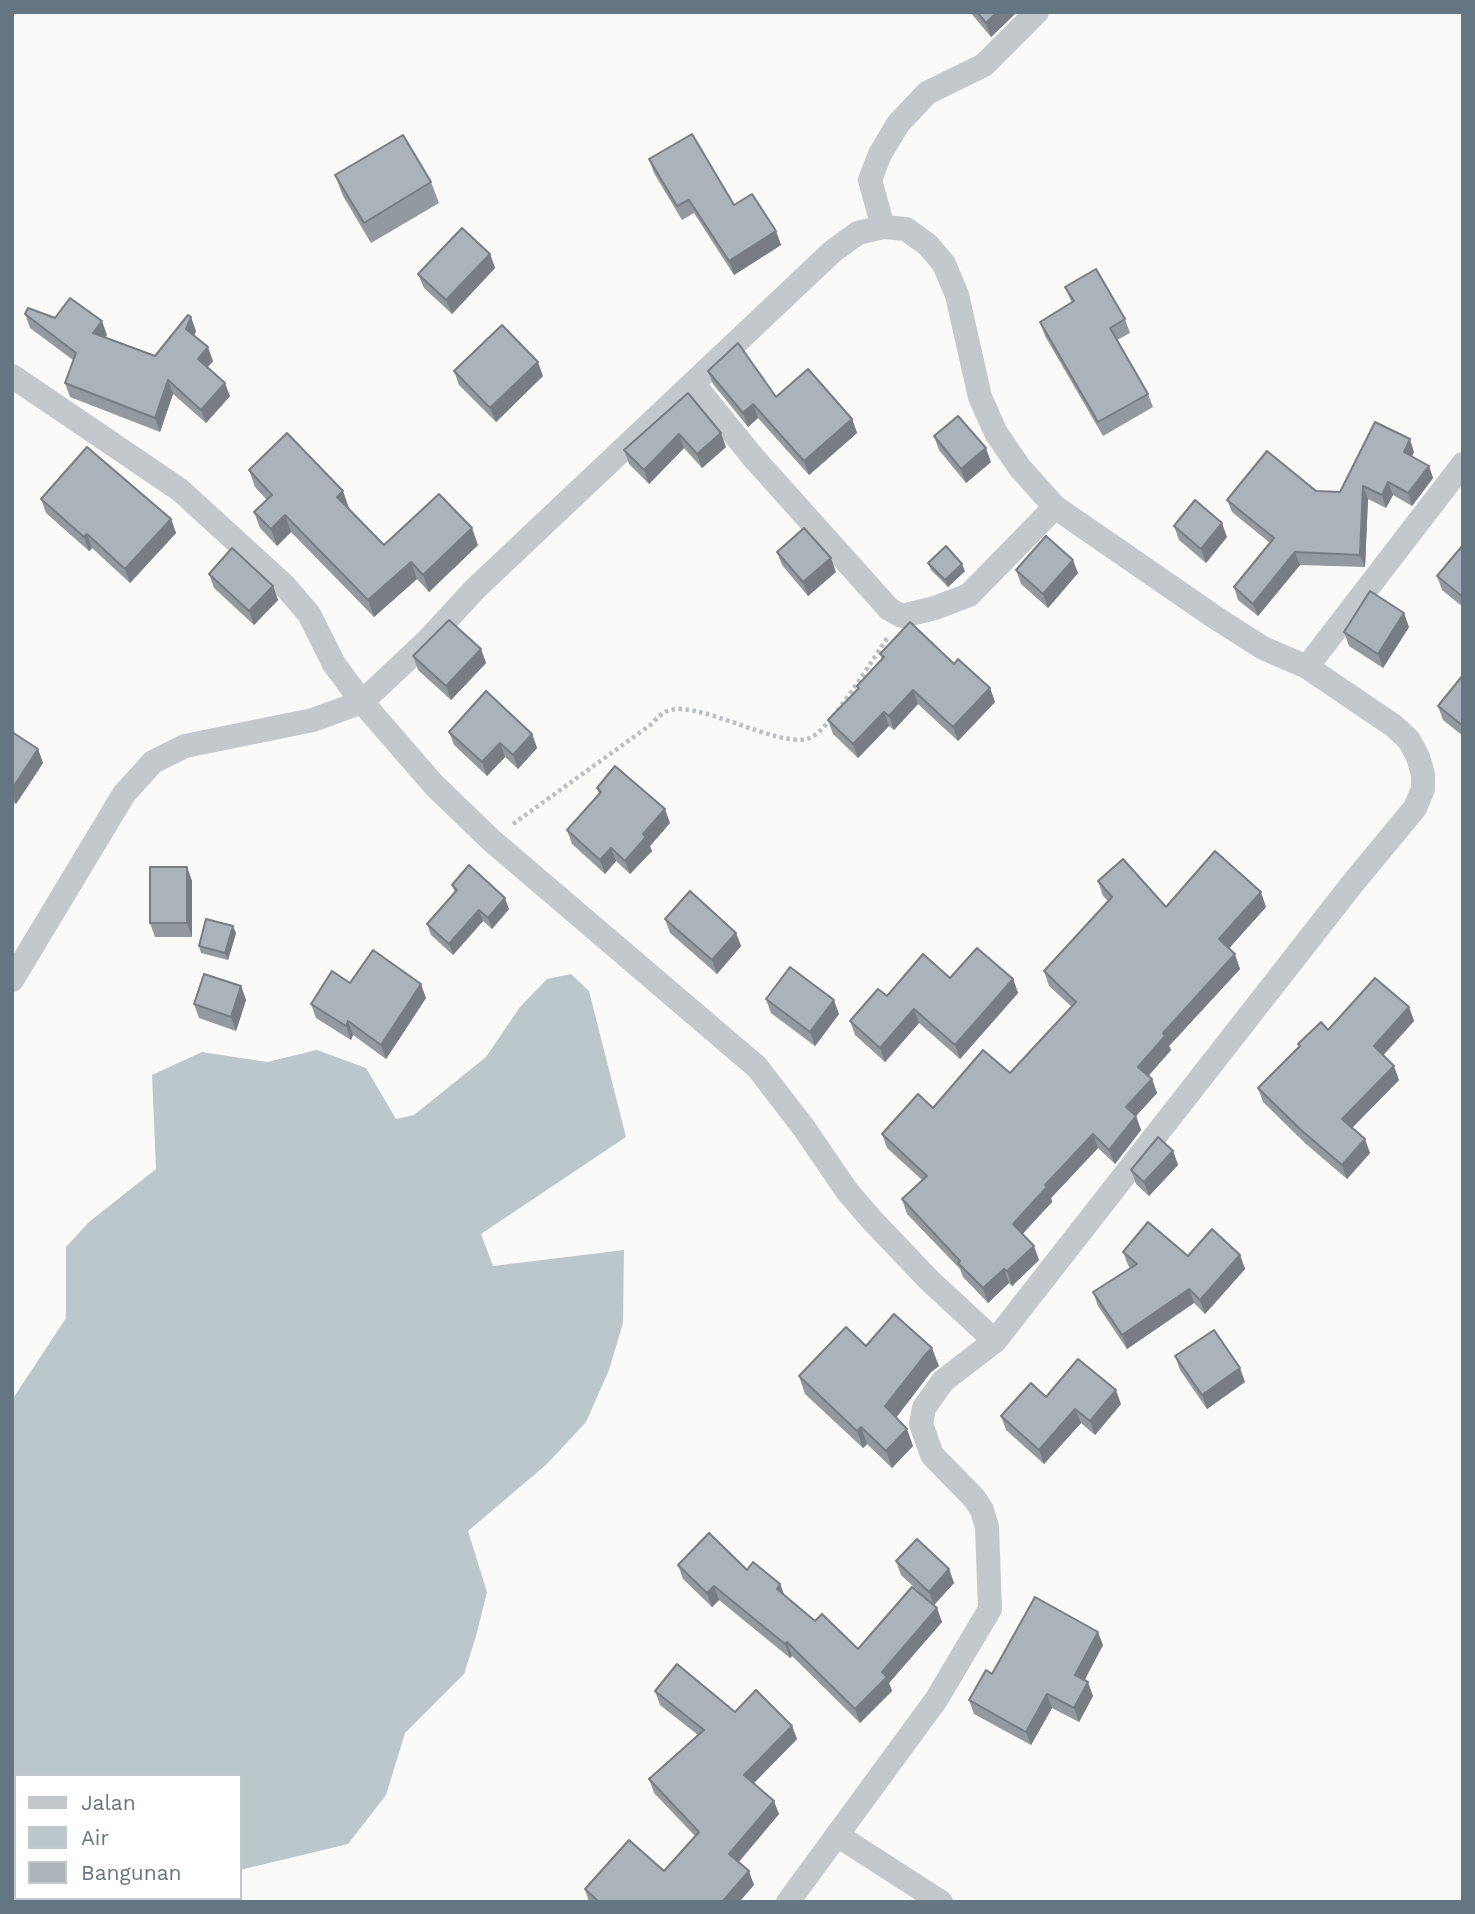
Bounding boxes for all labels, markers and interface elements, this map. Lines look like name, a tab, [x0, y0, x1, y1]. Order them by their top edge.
legend	[14, 1774, 242, 1900]
text: Jalan	[81, 1790, 136, 1815]
text: Air	[81, 1825, 109, 1850]
text: Bangunan	[81, 1860, 182, 1885]

